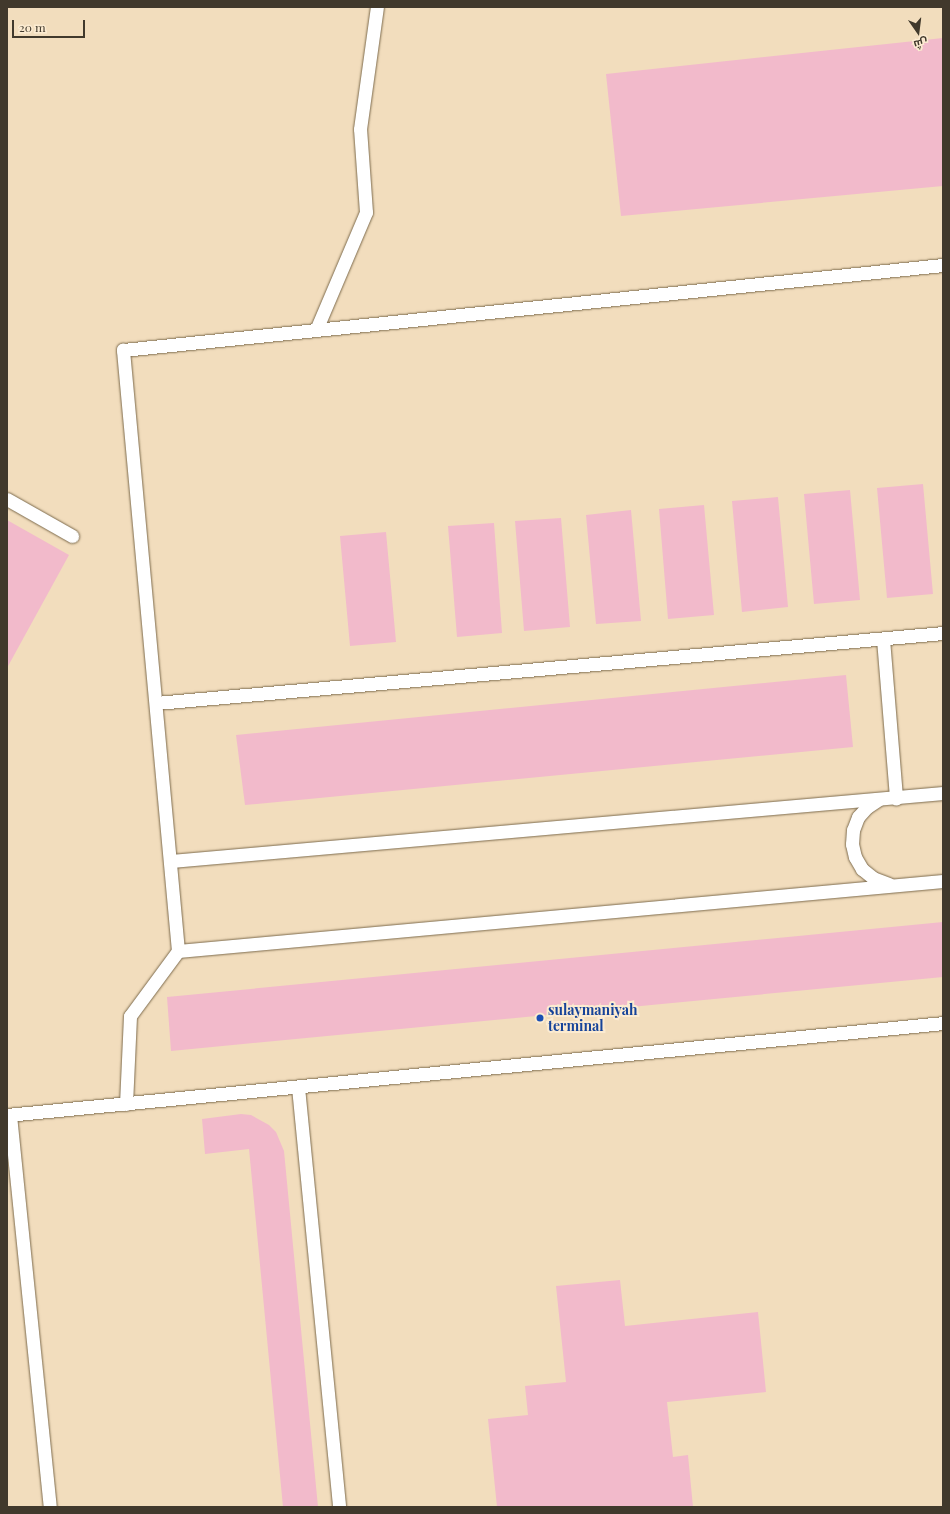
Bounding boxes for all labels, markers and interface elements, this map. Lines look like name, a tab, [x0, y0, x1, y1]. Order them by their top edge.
scale bar	[14, 12, 87, 38]
north arrow	[898, 12, 938, 52]
text: 20 m	[19, 19, 46, 35]
text: ش	[912, 35, 930, 53]
place label: sulaymaniyah terminal	[548, 1002, 637, 1034]
marker: sulaymaniyah terminal	[535, 1013, 545, 1023]

